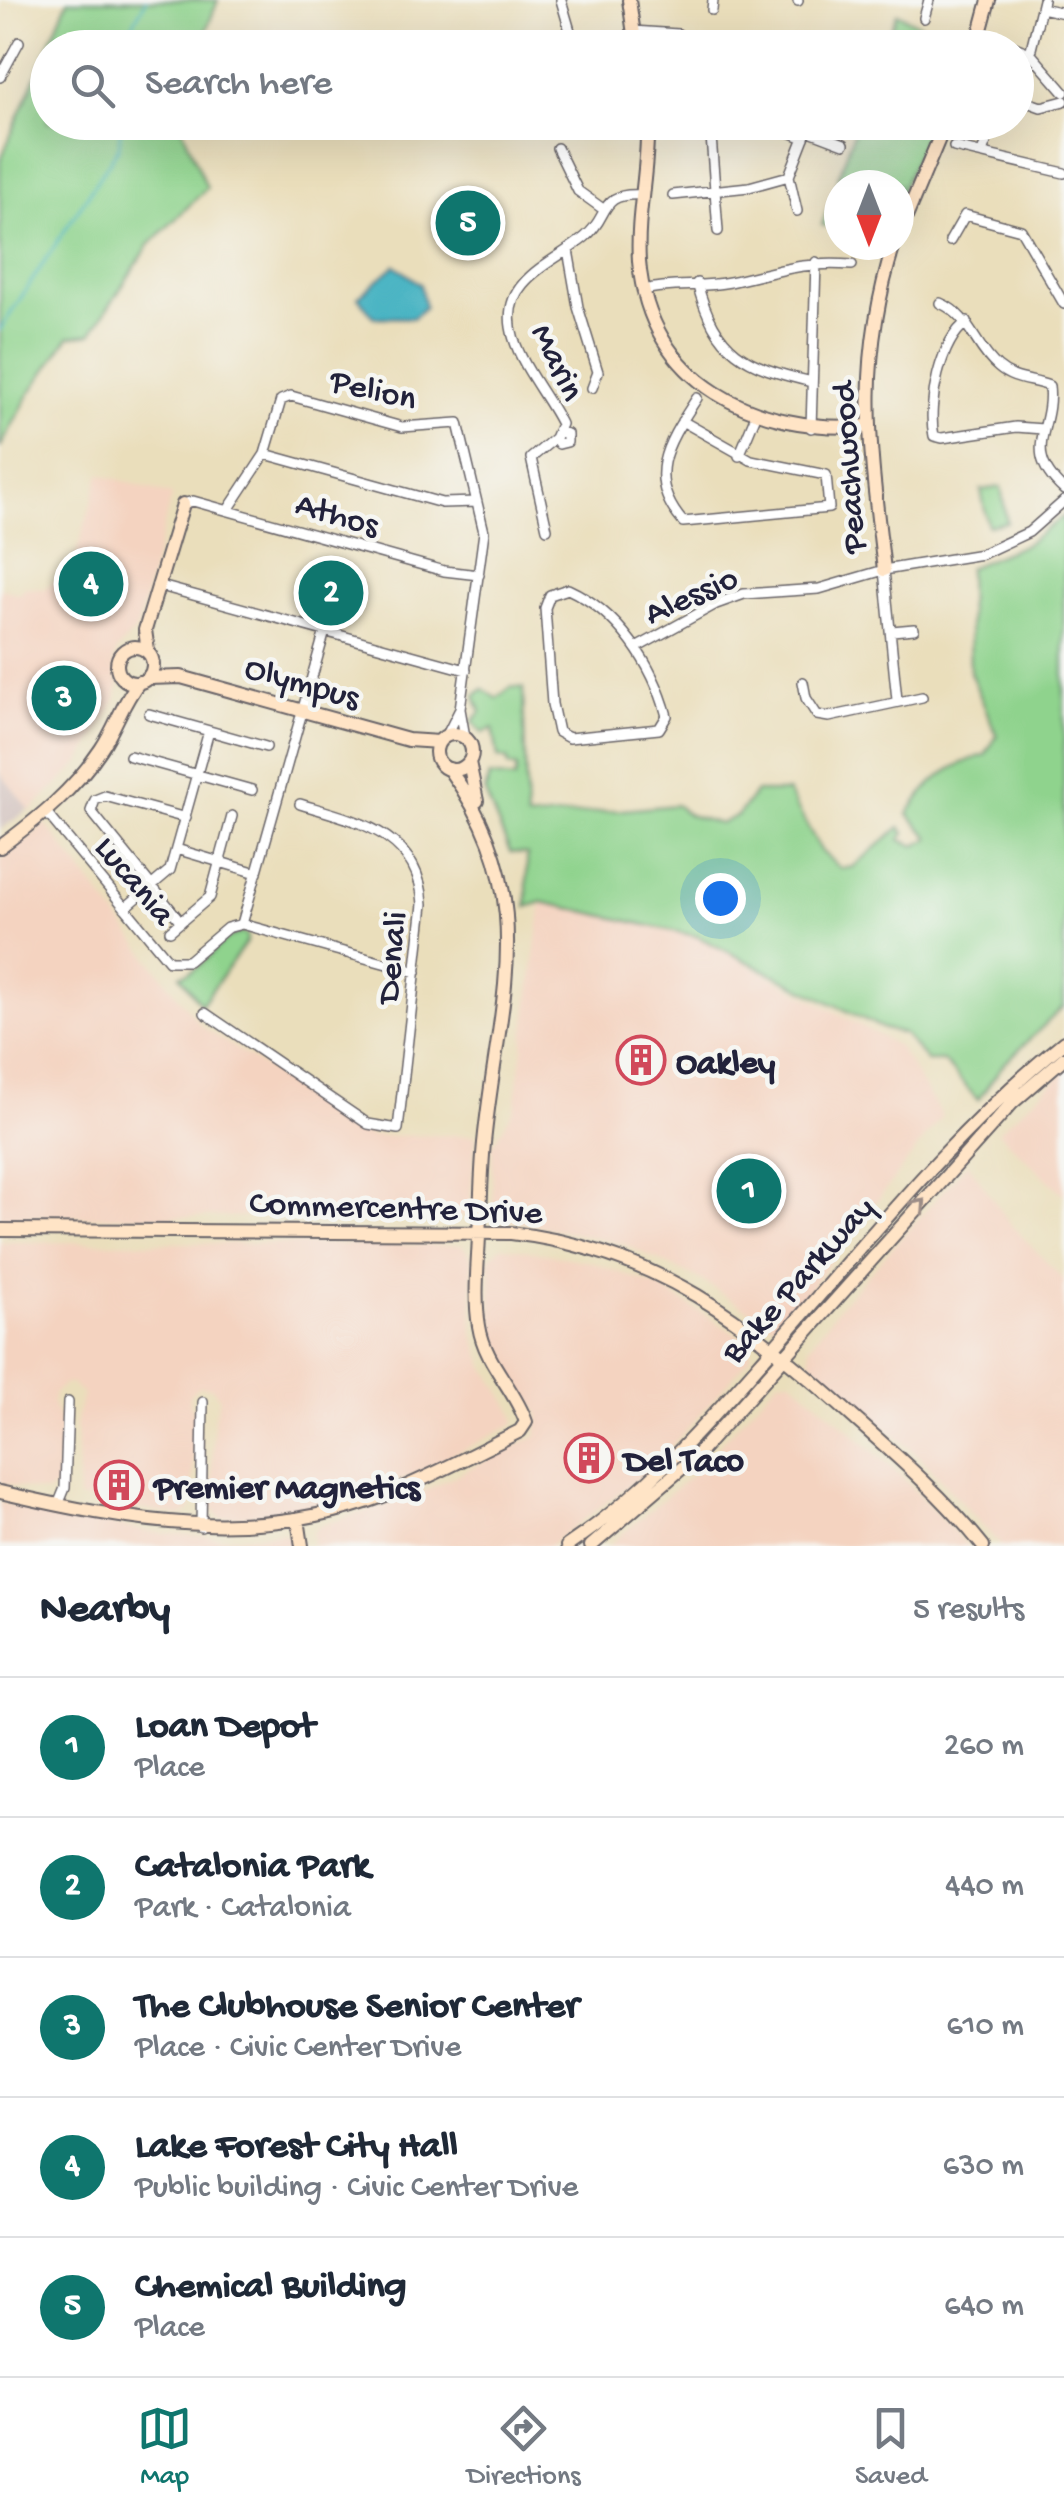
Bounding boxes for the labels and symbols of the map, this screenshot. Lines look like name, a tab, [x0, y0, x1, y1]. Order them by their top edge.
north arrow	[824, 170, 914, 260]
pin: 5	[436, 186, 500, 260]
street label: Marin	[519, 318, 591, 409]
street label: Pelion	[325, 362, 420, 422]
street label: Peachwood	[825, 378, 878, 556]
street label: Athos	[290, 486, 384, 549]
pin: 4	[58, 546, 124, 622]
pin: 2	[298, 556, 364, 630]
street label: Alessio	[639, 559, 745, 637]
street label: Olympus	[239, 649, 365, 721]
pin: 3	[32, 660, 96, 736]
street label: Lucania	[84, 829, 183, 937]
your location	[695, 873, 746, 924]
street label: Denali	[370, 910, 419, 1007]
building icon: Oakley	[615, 1034, 667, 1086]
place label: Oakley	[676, 1045, 776, 1086]
pin: 1	[716, 1154, 782, 1228]
street label: Commercentre Drive	[249, 1185, 544, 1236]
street label: Bake Parkway	[714, 1190, 886, 1374]
one-way arrow	[908, 1198, 926, 1216]
building icon: Del Taco	[563, 1432, 615, 1484]
place label: Del Taco	[621, 1443, 744, 1484]
building icon: Premier Magnetics	[93, 1459, 145, 1511]
place label: Premier Magnetics	[152, 1470, 422, 1511]

